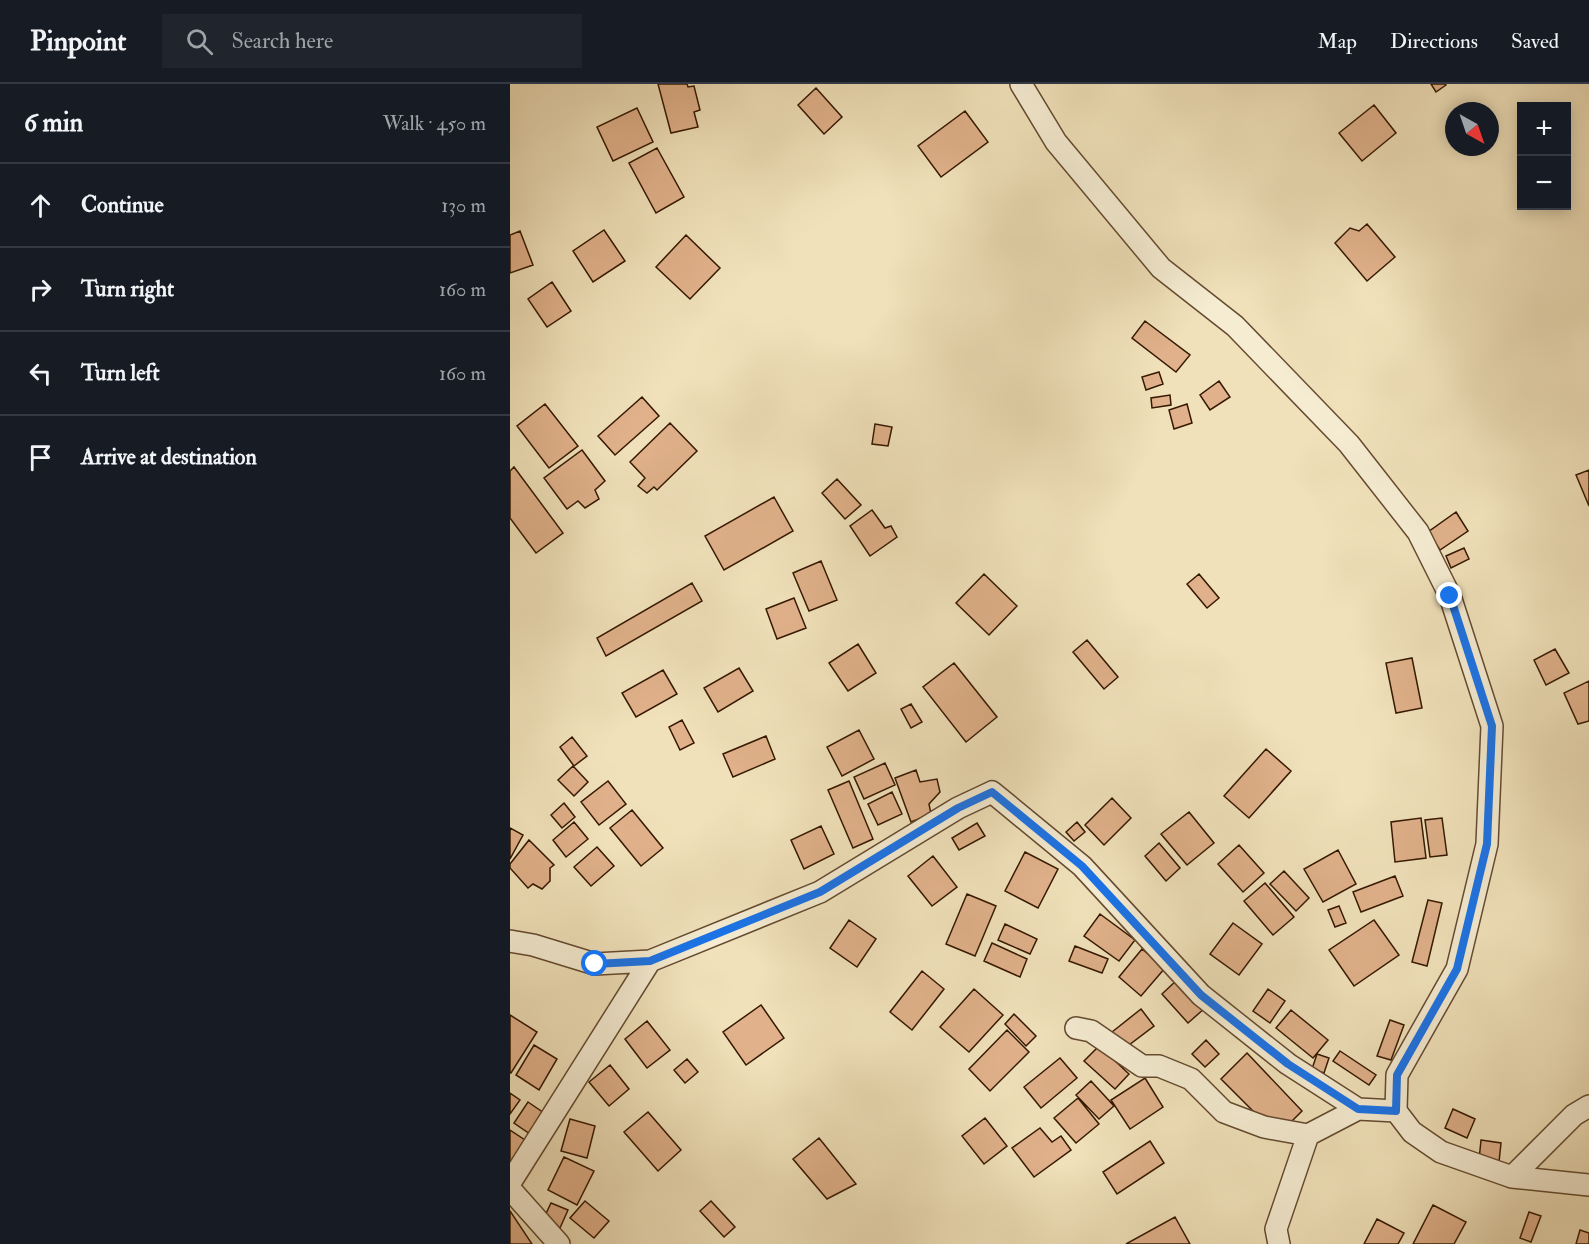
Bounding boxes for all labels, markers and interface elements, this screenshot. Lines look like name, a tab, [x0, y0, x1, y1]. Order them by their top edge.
search box	[162, 14, 582, 68]
text: Pinpoint	[30, 24, 126, 59]
icon: search	[183, 25, 216, 58]
text: Search here	[231, 27, 333, 55]
text: Map	[1317, 28, 1357, 55]
text: Directions	[1390, 28, 1478, 55]
text: Saved	[1511, 28, 1559, 55]
north arrow	[1445, 102, 1499, 156]
map controls	[1517, 102, 1571, 210]
button: +	[1517, 102, 1571, 156]
text: 6 min	[24, 107, 83, 139]
text: Walk · 450 m	[383, 111, 486, 136]
button: −	[1517, 156, 1571, 210]
icon: ahead	[24, 189, 57, 222]
text: Continue	[81, 191, 164, 219]
text: 130 m	[441, 193, 486, 218]
icon: right	[24, 273, 57, 306]
text: Turn right	[81, 275, 174, 303]
text: 160 m	[439, 277, 486, 302]
icon: left	[24, 357, 57, 390]
text: Turn left	[81, 359, 160, 387]
text: 160 m	[439, 361, 486, 386]
icon: arrive	[24, 441, 57, 474]
text: Arrive at destination	[81, 443, 257, 471]
route end	[1436, 582, 1462, 608]
route start	[581, 950, 607, 976]

